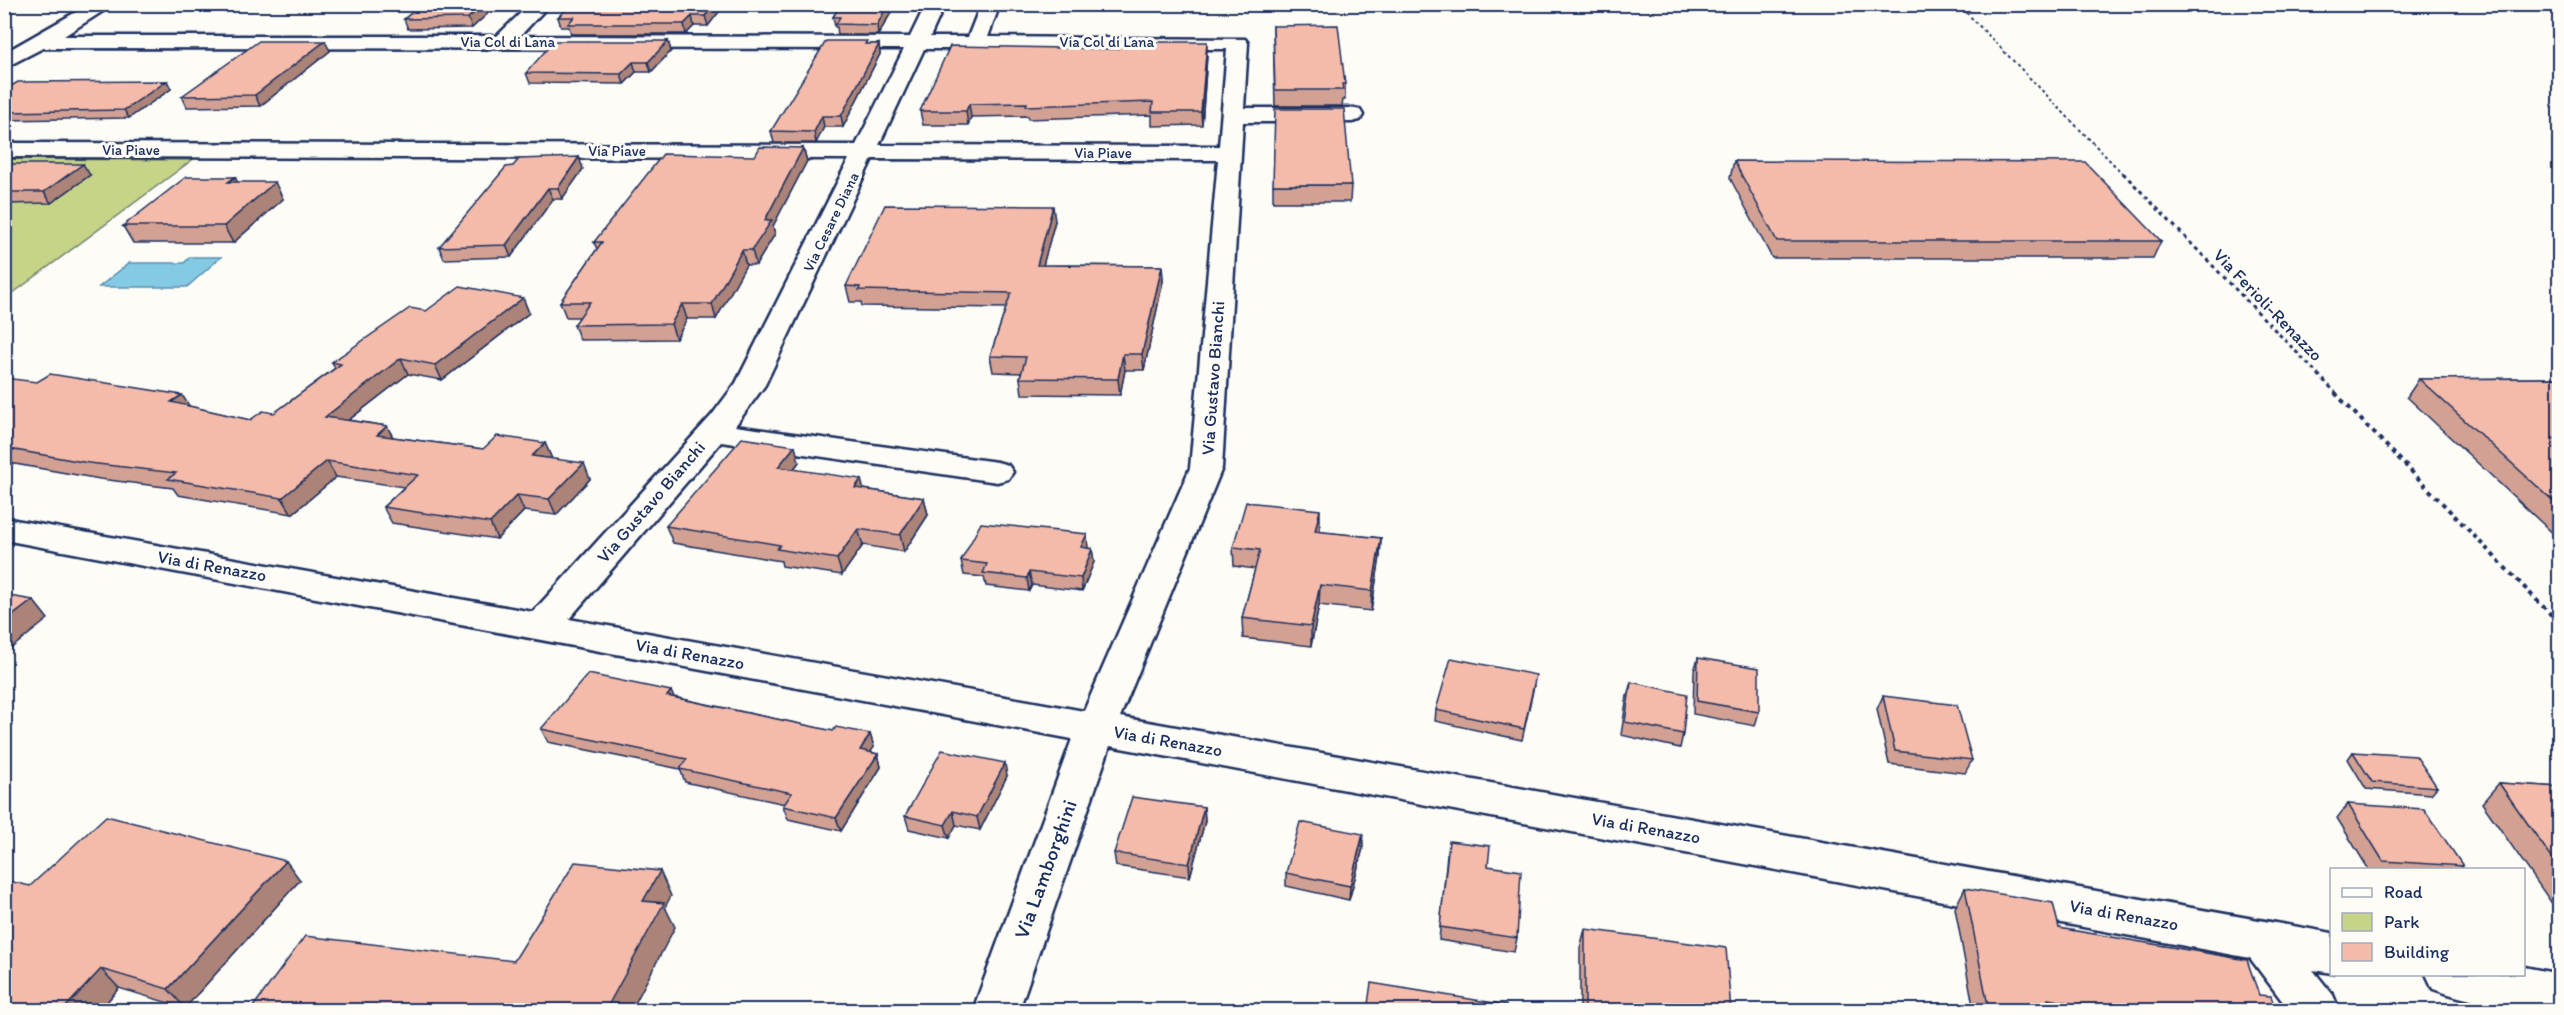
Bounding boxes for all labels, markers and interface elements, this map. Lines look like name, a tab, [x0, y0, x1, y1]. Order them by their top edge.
street label: Via Col di Lana	[461, 33, 556, 51]
street label: Via Col di Lana	[1060, 33, 1155, 51]
street label: Via Piave	[102, 141, 160, 159]
street label: Via Piave	[588, 142, 646, 160]
street label: Via Piave	[1074, 144, 1132, 162]
street label: Via Cesare Diana	[799, 169, 863, 275]
street label: Via Ferioli-Renazzo	[2209, 244, 2327, 366]
street label: Via Gustavo Bianchi	[1197, 300, 1229, 456]
street label: Via Gustavo Bianchi	[592, 437, 710, 567]
street label: Via di Renazzo	[156, 546, 268, 586]
street label: Via di Renazzo	[634, 634, 746, 674]
street label: Via di Renazzo	[1112, 721, 1224, 761]
street label: Via Lamborghini	[1008, 796, 1082, 942]
street label: Via di Renazzo	[1590, 808, 1702, 848]
legend	[2330, 868, 2525, 976]
text: Road	[2384, 881, 2423, 903]
street label: Via di Renazzo	[2068, 895, 2180, 935]
text: Park	[2384, 911, 2419, 933]
text: Building	[2384, 941, 2450, 963]

